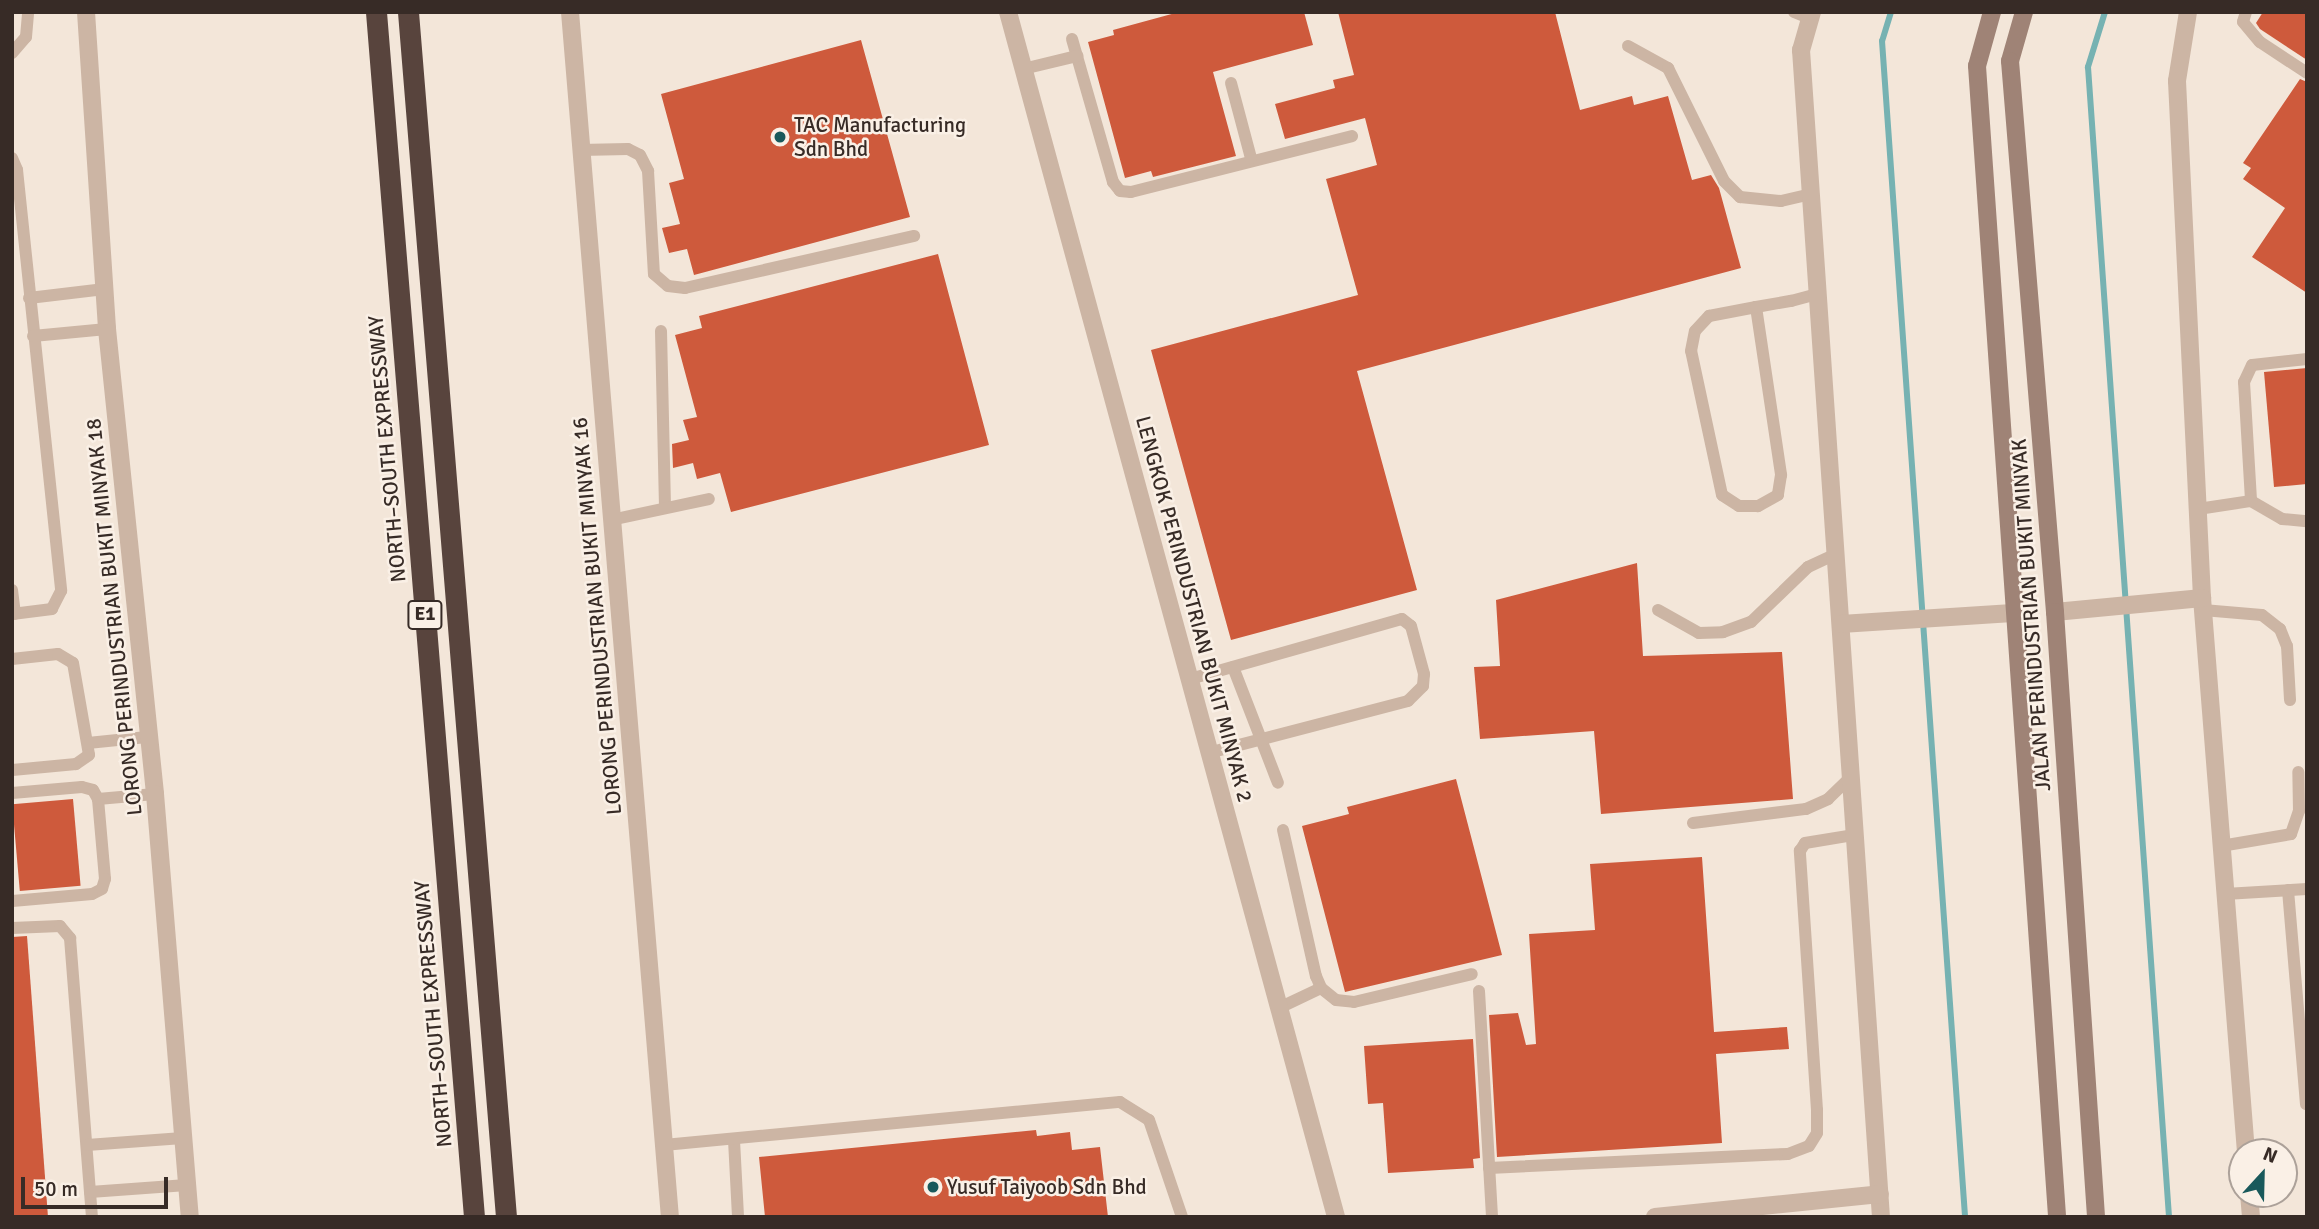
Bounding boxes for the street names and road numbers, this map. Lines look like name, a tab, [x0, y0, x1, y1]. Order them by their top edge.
street label: NORTH–SOUTH EXPRESSWAY	[363, 315, 411, 583]
street label: LENGKOK PERINDUSTRIAN BUKIT MINYAK 2	[1130, 413, 1258, 805]
street label: LORONG PERINDUSTRIAN BUKIT MINYAK 16	[567, 416, 627, 816]
street label: LORONG PERINDUSTRIAN BUKIT MINYAK 18	[81, 417, 147, 817]
street label: JALAN PERINDUSTRIAN BUKIT MINYAK	[2006, 438, 2056, 792]
road number: E1	[406, 600, 444, 630]
street label: NORTH–SOUTH EXPRESSWAY	[409, 880, 457, 1148]

